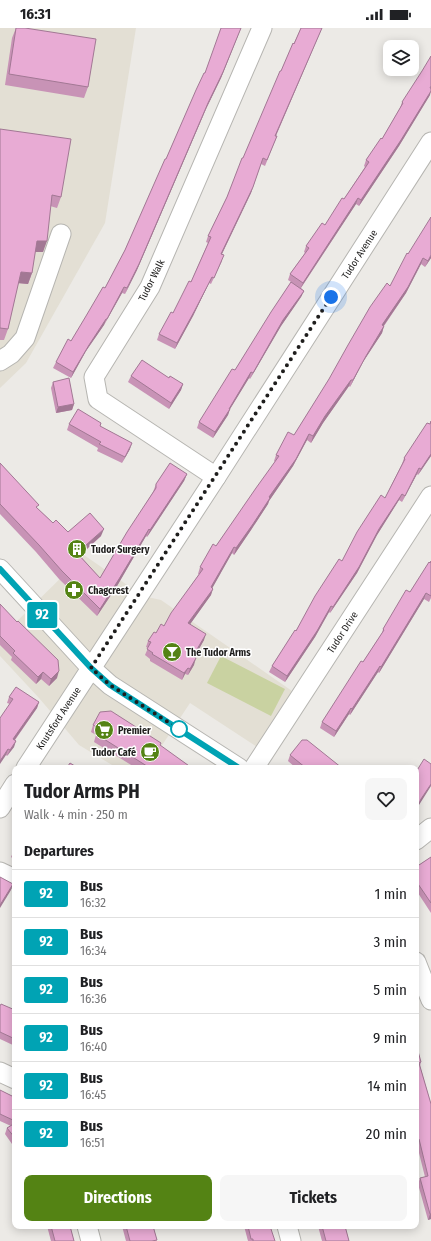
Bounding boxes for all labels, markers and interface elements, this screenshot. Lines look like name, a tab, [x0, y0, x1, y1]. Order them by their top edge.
text: 16:31	[20, 5, 51, 23]
map controls	[383, 40, 419, 76]
button: layers	[383, 40, 419, 76]
street label: Tudor Avenue	[340, 228, 380, 281]
street label: Tudor Walk	[136, 257, 168, 303]
your location	[321, 287, 341, 307]
building icon: Tudor Surgery	[66, 538, 88, 560]
place label: Tudor Surgery	[91, 544, 150, 556]
pharmacy icon: Chagcrest	[63, 579, 85, 601]
place label: Chagcrest	[88, 585, 129, 597]
line badge: 92	[24, 602, 60, 628]
text: 92	[35, 606, 49, 623]
street label: Tudor Drive	[325, 609, 361, 656]
bar icon: The Tudor Arms	[161, 641, 183, 663]
place label: The Tudor Arms	[186, 647, 251, 659]
street label: Knutsford Avenue	[34, 685, 84, 752]
supermarket icon: Premier	[93, 719, 115, 741]
unlabelled marker	[170, 720, 188, 738]
place label: Premier	[118, 725, 151, 737]
cafe icon: Tudor Café	[139, 741, 161, 763]
place label: Tudor Café	[91, 746, 136, 759]
button: heart	[365, 778, 407, 820]
text: Tudor Arms PH	[24, 780, 140, 803]
text: Walk · 4 min · 250 m	[24, 807, 128, 822]
text: Departures	[24, 842, 94, 860]
text: Bus	[80, 877, 103, 895]
text: 92	[39, 885, 53, 902]
text: 1 min	[374, 885, 407, 903]
text: 16:32	[80, 895, 106, 910]
text: Bus	[80, 925, 103, 943]
text: 92	[39, 933, 53, 950]
text: 3 min	[373, 933, 407, 951]
text: 16:34	[80, 943, 106, 958]
text: Bus	[80, 973, 103, 991]
text: 92	[39, 981, 53, 998]
text: 5 min	[373, 981, 407, 999]
text: 16:36	[80, 991, 107, 1006]
text: Bus	[80, 1021, 103, 1039]
text: 92	[39, 1029, 53, 1046]
text: 9 min	[373, 1029, 407, 1047]
text: 16:40	[80, 1039, 107, 1054]
text: Bus	[80, 1069, 103, 1087]
text: 92	[39, 1077, 53, 1094]
text: 14 min	[367, 1077, 407, 1095]
text: 16:45	[80, 1087, 106, 1102]
text: Bus	[80, 1117, 103, 1135]
text: 92	[39, 1125, 53, 1142]
text: 20 min	[366, 1125, 407, 1143]
text: 16:51	[80, 1135, 105, 1150]
button: Directions	[24, 1175, 212, 1221]
button: Tickets	[220, 1175, 407, 1221]

